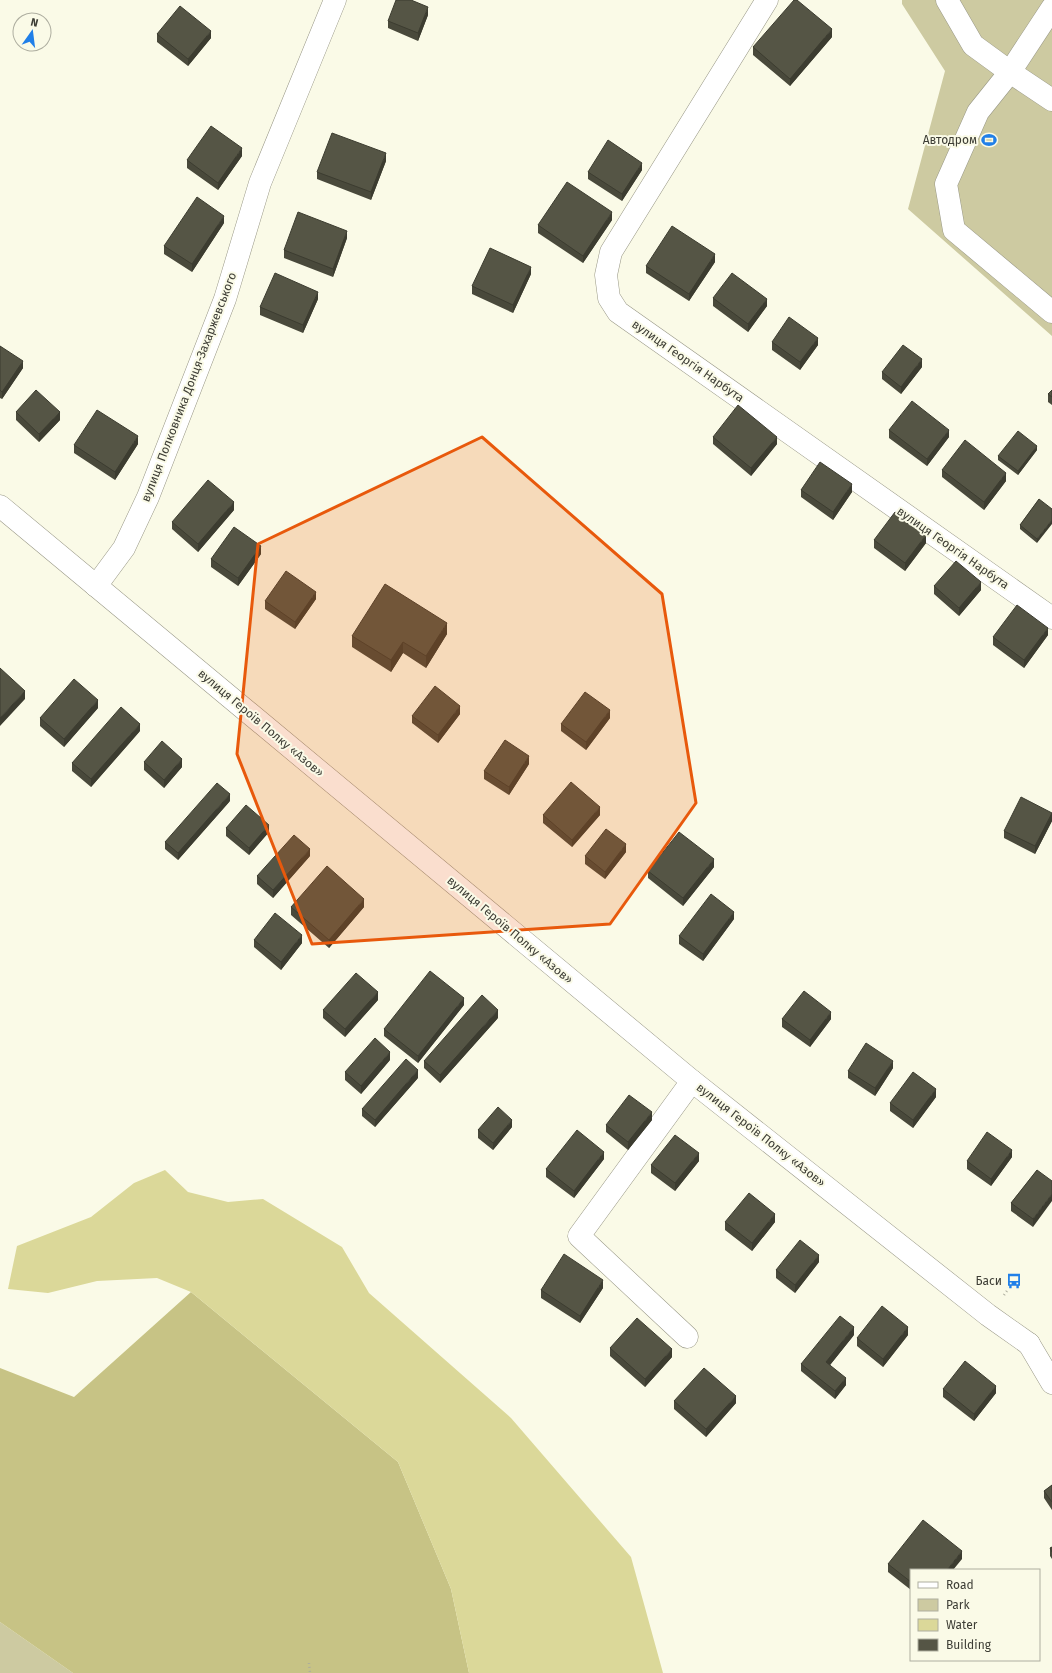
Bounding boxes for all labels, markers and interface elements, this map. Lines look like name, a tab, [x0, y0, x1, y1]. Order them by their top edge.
north arrow	[12, 12, 52, 52]
text: N	[29, 16, 39, 30]
sports icon: Автодром	[980, 131, 998, 149]
place label: Автодром	[923, 133, 977, 147]
street label: вулиця Полковника Донця-Захаржевського	[139, 270, 239, 504]
street label: вулиця Георгія Нарбута	[629, 317, 747, 405]
street label: вулиця Георгія Нарбута	[894, 504, 1012, 592]
street label: вулиця Героїв Полку «Азов»	[195, 666, 327, 780]
street label: вулиця Героїв Полку «Азов»	[444, 873, 576, 987]
street label: вулиця Героїв Полку «Азов»	[694, 1080, 828, 1190]
bus stop icon: Баси	[1005, 1272, 1023, 1290]
place label: Баси	[976, 1274, 1002, 1288]
legend	[910, 1569, 1040, 1661]
text: Road	[946, 1578, 974, 1592]
text: Park	[946, 1598, 970, 1612]
text: Water	[946, 1618, 978, 1632]
text: Building	[946, 1638, 992, 1652]

